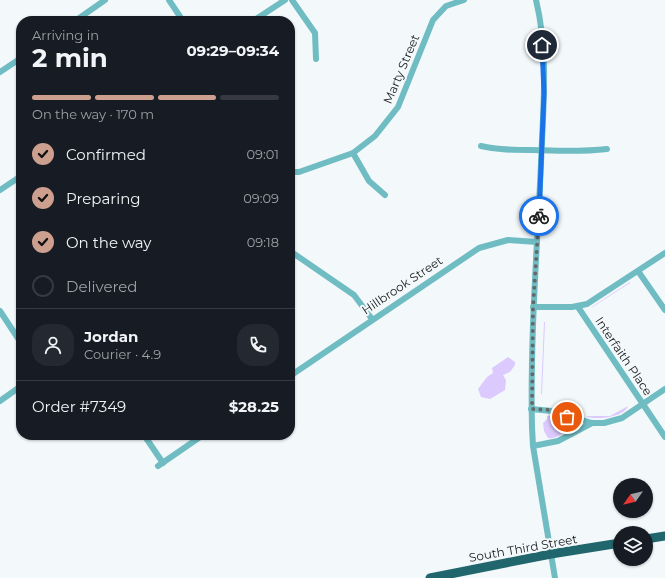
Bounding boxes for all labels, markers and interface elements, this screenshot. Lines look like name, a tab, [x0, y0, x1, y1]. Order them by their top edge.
text: Arriving in	[32, 27, 99, 43]
pin	[525, 28, 559, 62]
street label: Marty Street	[380, 32, 422, 106]
icon: home	[531, 34, 553, 56]
text: 09:29–09:34	[186, 41, 279, 60]
text: 2 min	[32, 42, 108, 74]
text: On the way · 170 m	[32, 106, 154, 122]
icon: check	[32, 143, 54, 165]
text: Confirmed	[66, 145, 146, 164]
text: 09:01	[246, 146, 279, 162]
icon: check	[32, 187, 54, 209]
text: Preparing	[66, 189, 141, 208]
text: 09:09	[243, 190, 279, 206]
courier	[519, 196, 559, 236]
icon: bike	[528, 205, 550, 227]
icon: check	[32, 231, 54, 253]
text: On the way	[66, 233, 151, 252]
text: 09:18	[247, 234, 279, 250]
street label: Hillbrook Street	[359, 252, 445, 317]
text: Delivered	[66, 277, 138, 296]
street label: Interfaith Place	[592, 314, 656, 398]
button: person	[32, 324, 74, 366]
button: phone	[237, 324, 279, 366]
text: Jordan	[84, 327, 138, 346]
text: Courier · 4.9	[84, 346, 161, 362]
text: Order #7349	[32, 397, 126, 416]
text: $28.25	[229, 397, 279, 416]
pin	[550, 400, 584, 434]
icon: bag	[556, 406, 578, 428]
north arrow	[613, 478, 653, 518]
map controls	[613, 478, 653, 566]
button: layers	[613, 526, 653, 566]
street label: South Third Street	[468, 531, 578, 565]

